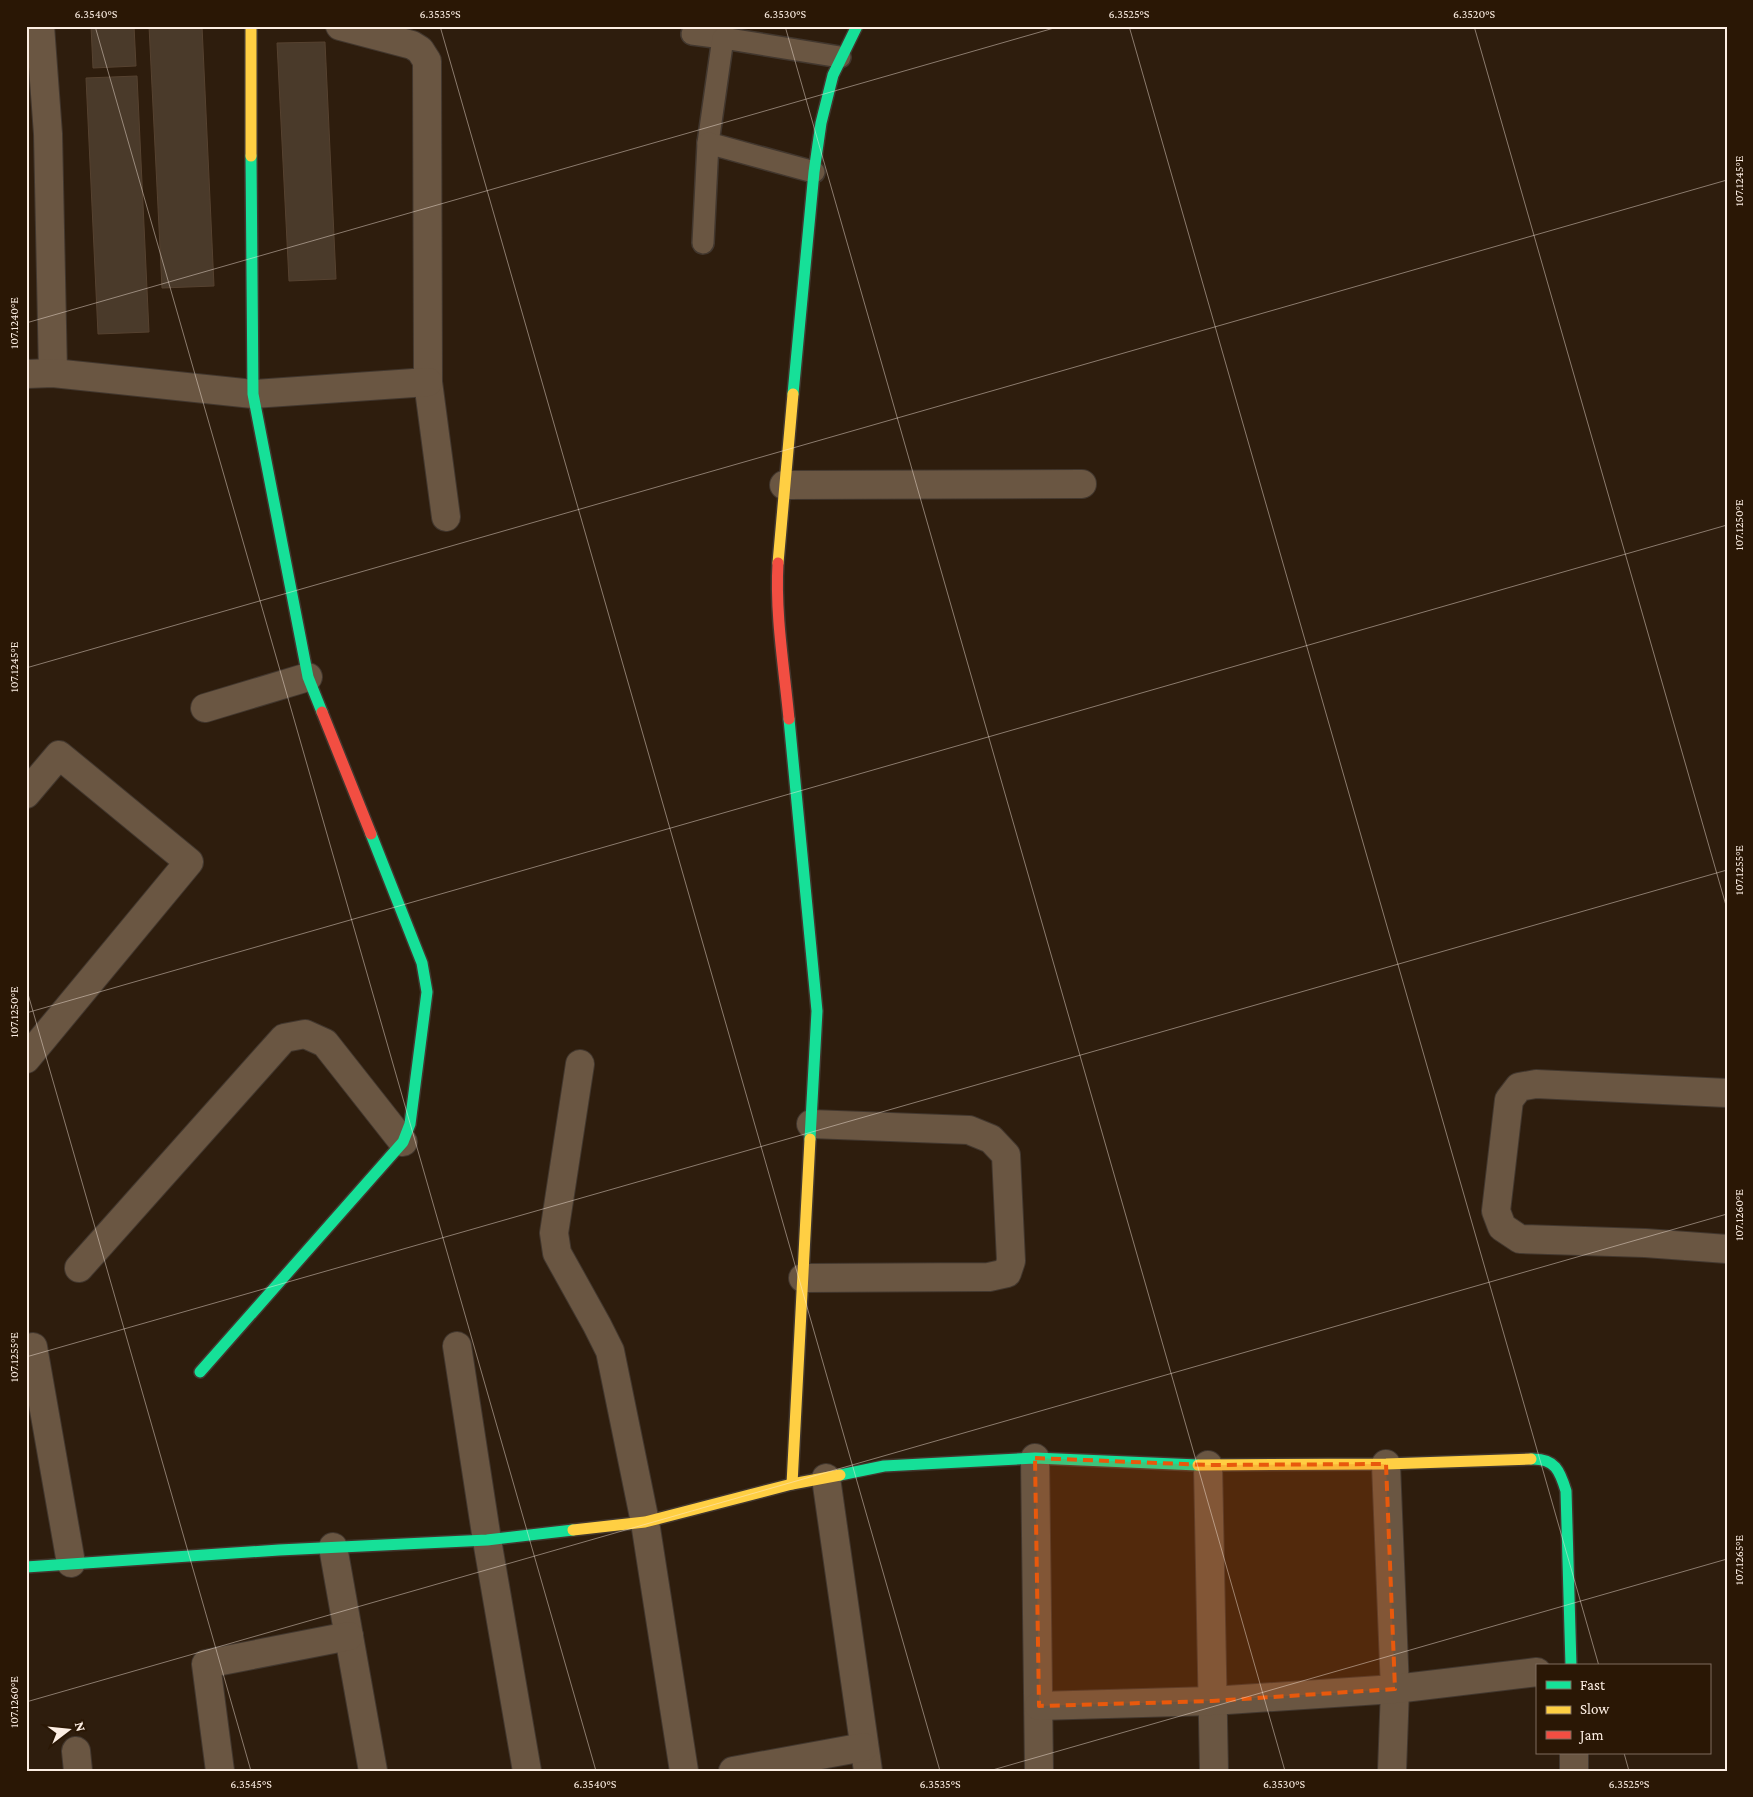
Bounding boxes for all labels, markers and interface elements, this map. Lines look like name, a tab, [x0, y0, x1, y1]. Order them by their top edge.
text: 6.3540°S	[75, 7, 118, 21]
text: 6.3535°S	[420, 7, 461, 21]
text: 6.3530°S	[764, 7, 806, 21]
text: 6.3525°S	[1109, 7, 1150, 21]
text: 6.3520°S	[1453, 7, 1495, 21]
text: 107.1245°E	[1732, 155, 1746, 206]
text: 107.1240°E	[7, 297, 21, 349]
text: 107.1250°E	[1732, 499, 1746, 551]
text: 107.1245°E	[7, 641, 21, 692]
text: 107.1255°E	[1732, 845, 1746, 895]
text: 107.1250°E	[7, 986, 21, 1038]
text: 107.1260°E	[1732, 1189, 1746, 1241]
text: 107.1255°E	[7, 1332, 21, 1382]
text: 107.1265°E	[1732, 1534, 1746, 1585]
legend	[1536, 1664, 1710, 1754]
text: 107.1260°E	[7, 1676, 21, 1728]
text: Fast	[1580, 1677, 1606, 1693]
text: Slow	[1580, 1701, 1610, 1717]
north arrow	[42, 1704, 92, 1754]
text: N	[71, 1720, 90, 1734]
text: Jam	[1578, 1727, 1603, 1744]
text: 6.3545°S	[230, 1777, 272, 1791]
text: 6.3540°S	[574, 1777, 617, 1791]
text: 6.3535°S	[920, 1777, 961, 1791]
text: 6.3530°S	[1263, 1777, 1305, 1791]
text: 6.3525°S	[1609, 1777, 1650, 1791]

